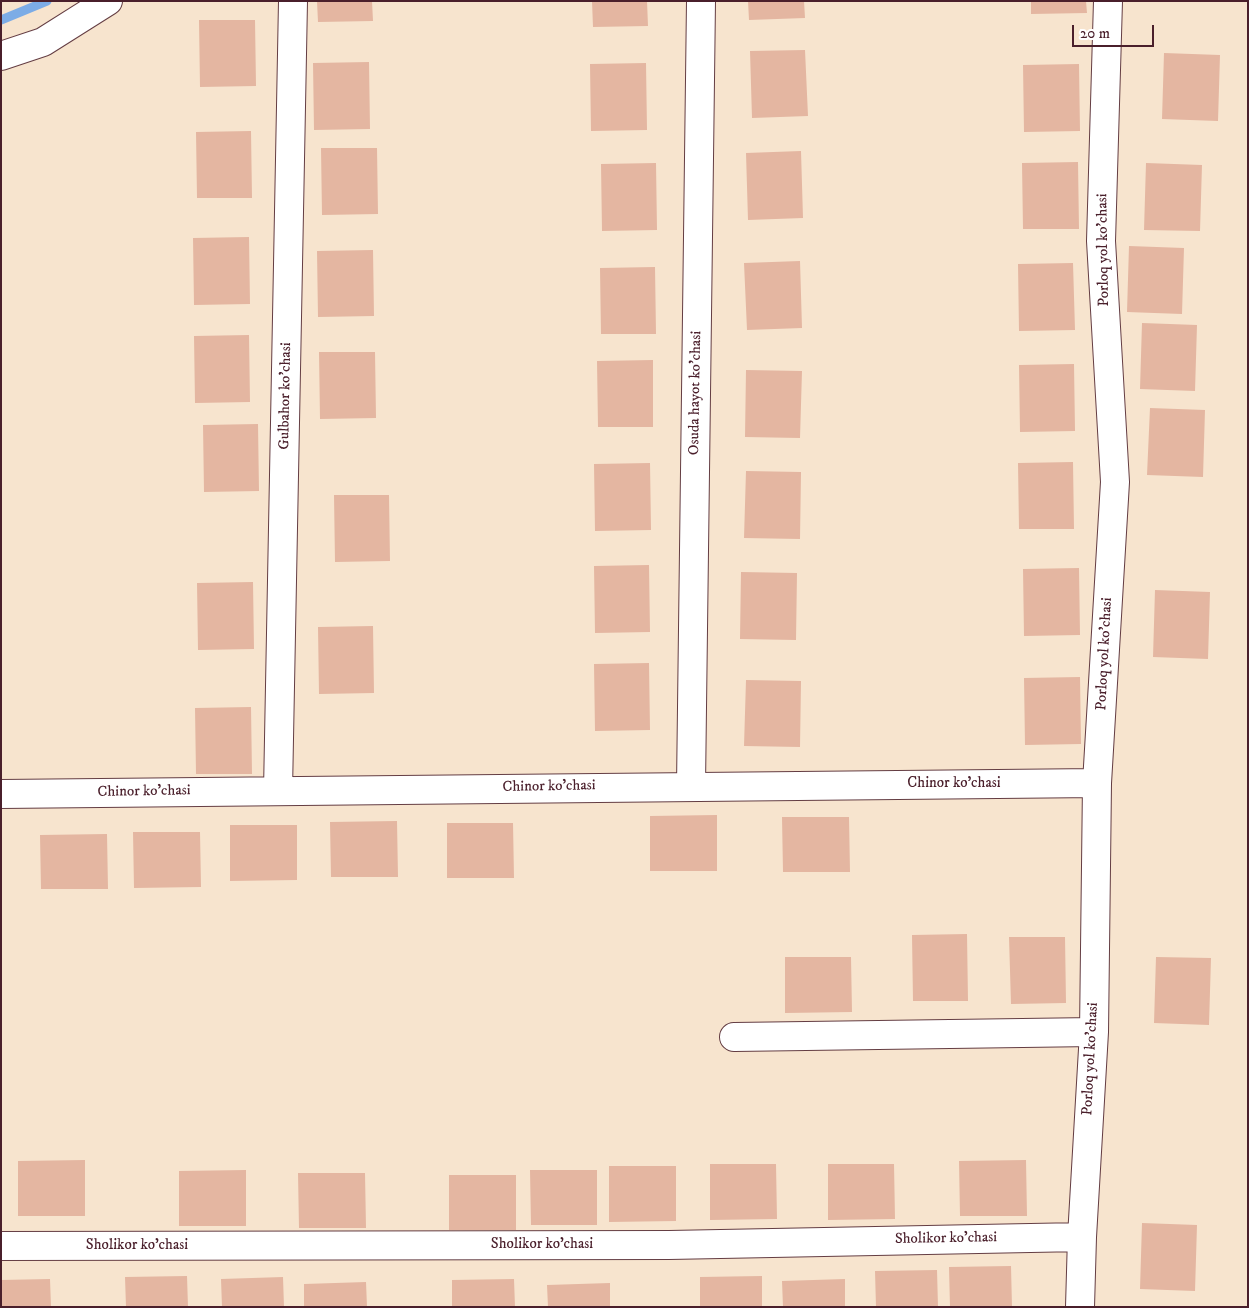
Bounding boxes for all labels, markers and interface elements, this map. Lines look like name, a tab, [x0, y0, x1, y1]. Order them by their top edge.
scale bar	[1074, 15, 1156, 47]
text: 20 m	[1080, 24, 1110, 43]
street label: Porloq yol ko'chasi	[1094, 193, 1114, 307]
street label: Osuda hayot ko'chasi	[686, 331, 706, 455]
street label: Gulbahor ko'chasi	[276, 342, 296, 450]
street label: Porloq yol ko'chasi	[1093, 597, 1117, 711]
street label: Chinor ko'chasi	[907, 775, 1001, 793]
street label: Chinor ko'chasi	[502, 777, 596, 797]
street label: Chinor ko'chasi	[97, 782, 191, 802]
street label: Porloq yol ko'chasi	[1079, 1002, 1103, 1116]
street label: Sholikor ko'chasi	[895, 1229, 997, 1249]
street label: Sholikor ko'chasi	[491, 1236, 593, 1254]
street label: Sholikor ko'chasi	[86, 1237, 188, 1255]

